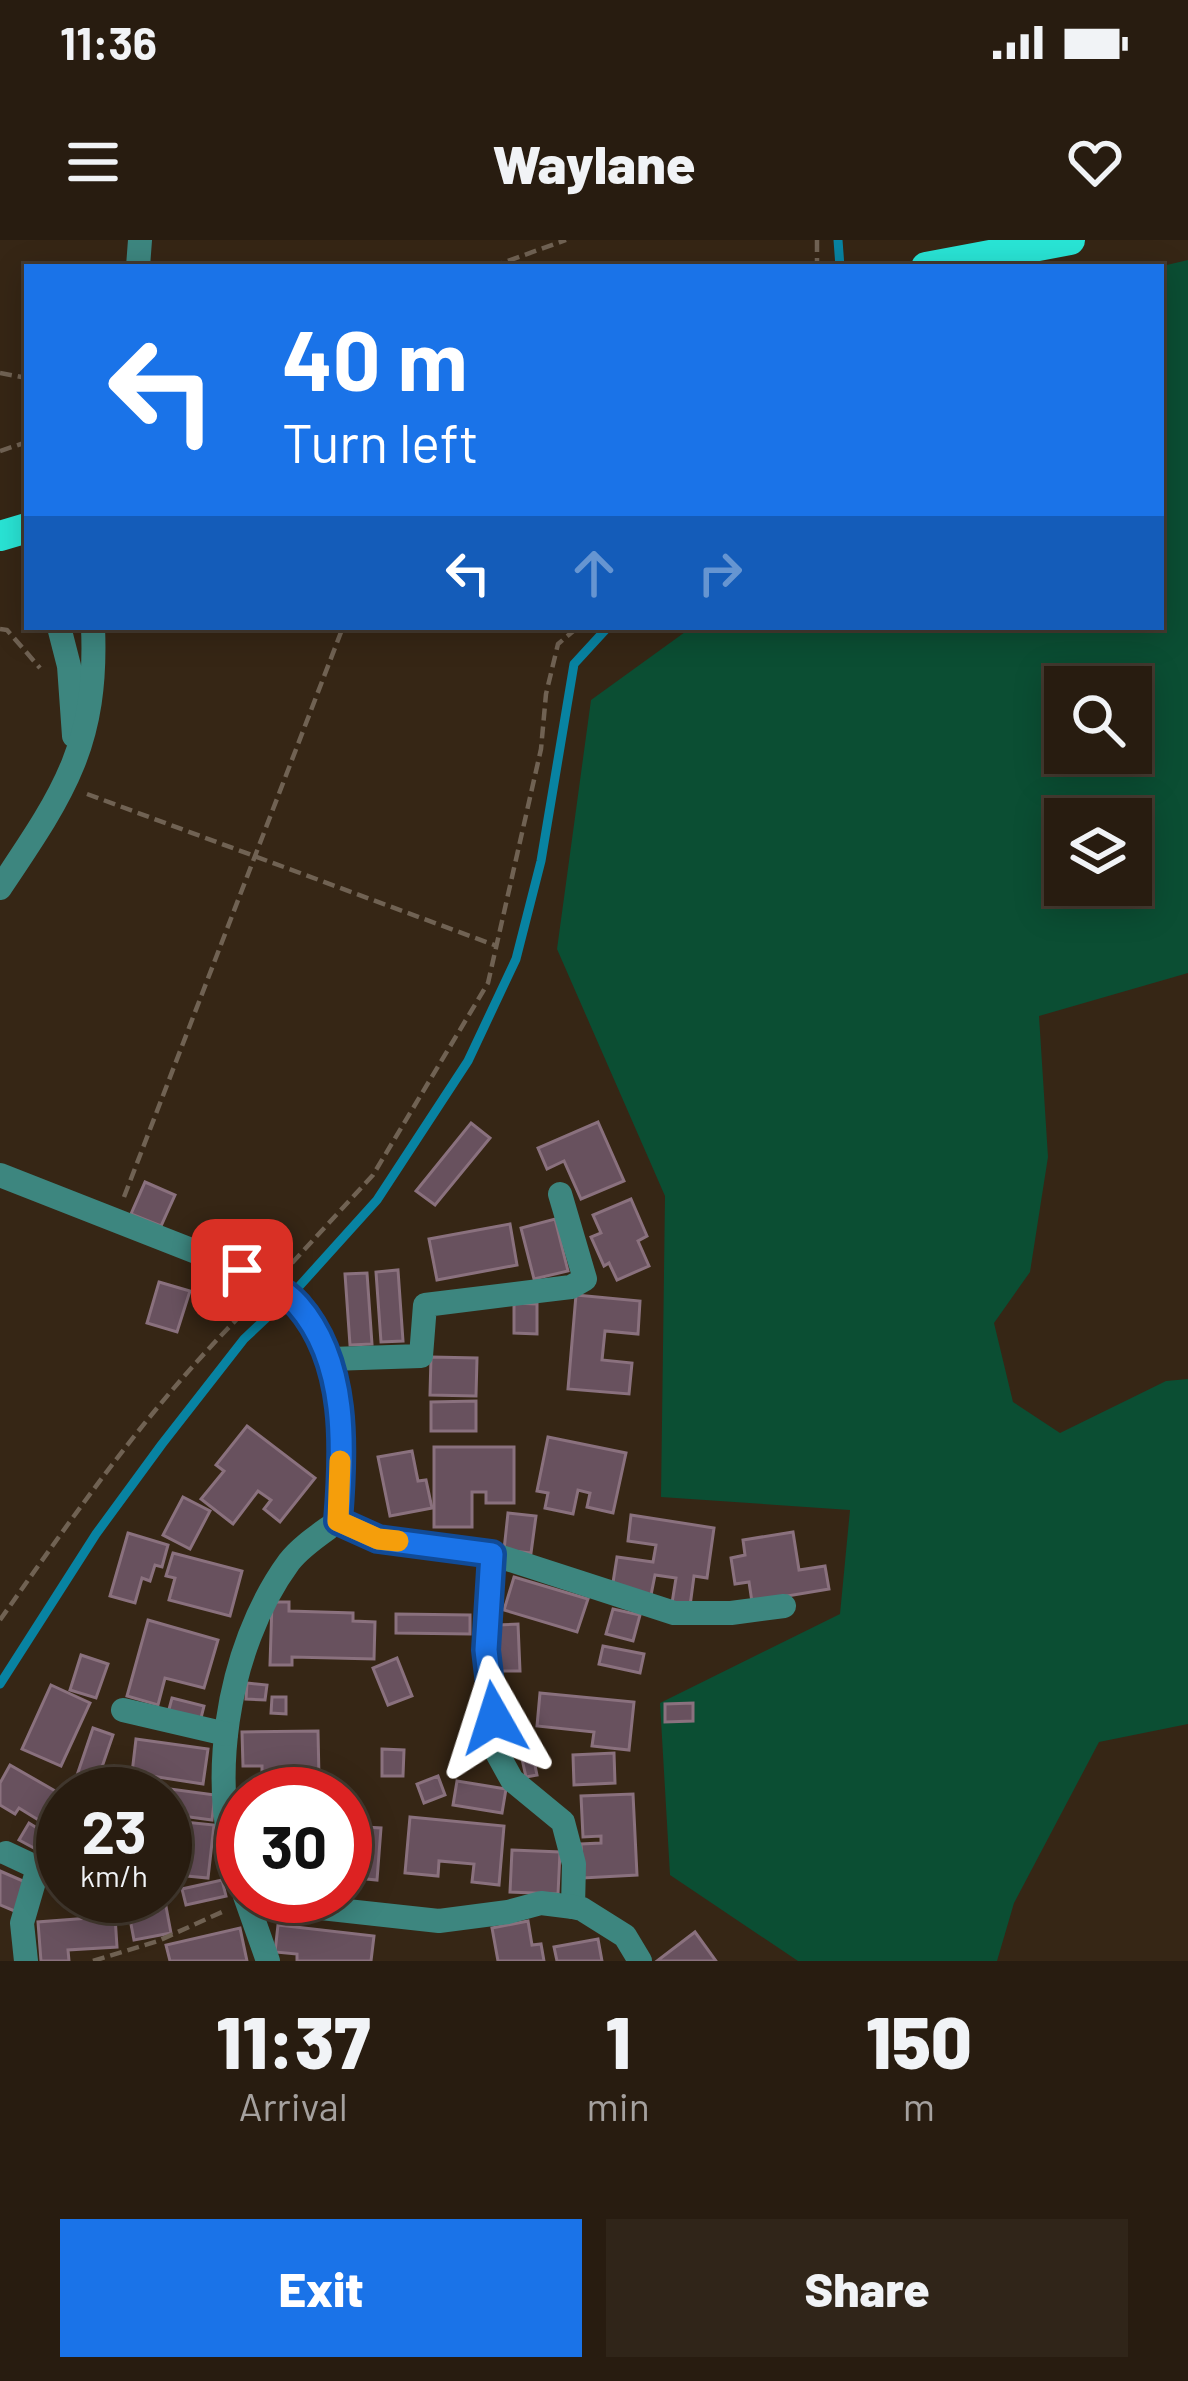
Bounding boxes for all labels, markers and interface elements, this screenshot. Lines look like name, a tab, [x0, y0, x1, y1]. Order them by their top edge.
text: 11:36	[60, 15, 157, 69]
icon: menu	[60, 129, 126, 195]
icon: heart	[1062, 129, 1128, 195]
text: Waylane	[493, 130, 696, 195]
text: 40 m	[282, 307, 468, 408]
icon: left	[84, 312, 240, 468]
text: Turn left	[282, 409, 479, 474]
icon: left	[435, 540, 501, 606]
icon: ahead	[561, 540, 627, 606]
icon: right	[687, 540, 753, 606]
map controls	[1044, 666, 1152, 906]
button: search	[1044, 666, 1152, 774]
button: layers	[1044, 798, 1152, 906]
pin	[191, 1219, 293, 1321]
icon: arrive	[209, 1237, 275, 1303]
position arrow	[431, 1655, 557, 1781]
speed limit sign: 30	[216, 1767, 372, 1923]
text: 23	[81, 1794, 147, 1866]
text: km/h	[80, 1857, 148, 1893]
text: 11:37	[216, 1997, 370, 2083]
text: 1	[605, 1997, 631, 2083]
text: 150	[866, 1997, 972, 2083]
text: Arrival	[239, 2082, 348, 2129]
text: min	[587, 2082, 650, 2129]
text: m	[903, 2082, 935, 2129]
button: Exit	[60, 2219, 582, 2357]
button: Share	[606, 2219, 1128, 2357]

